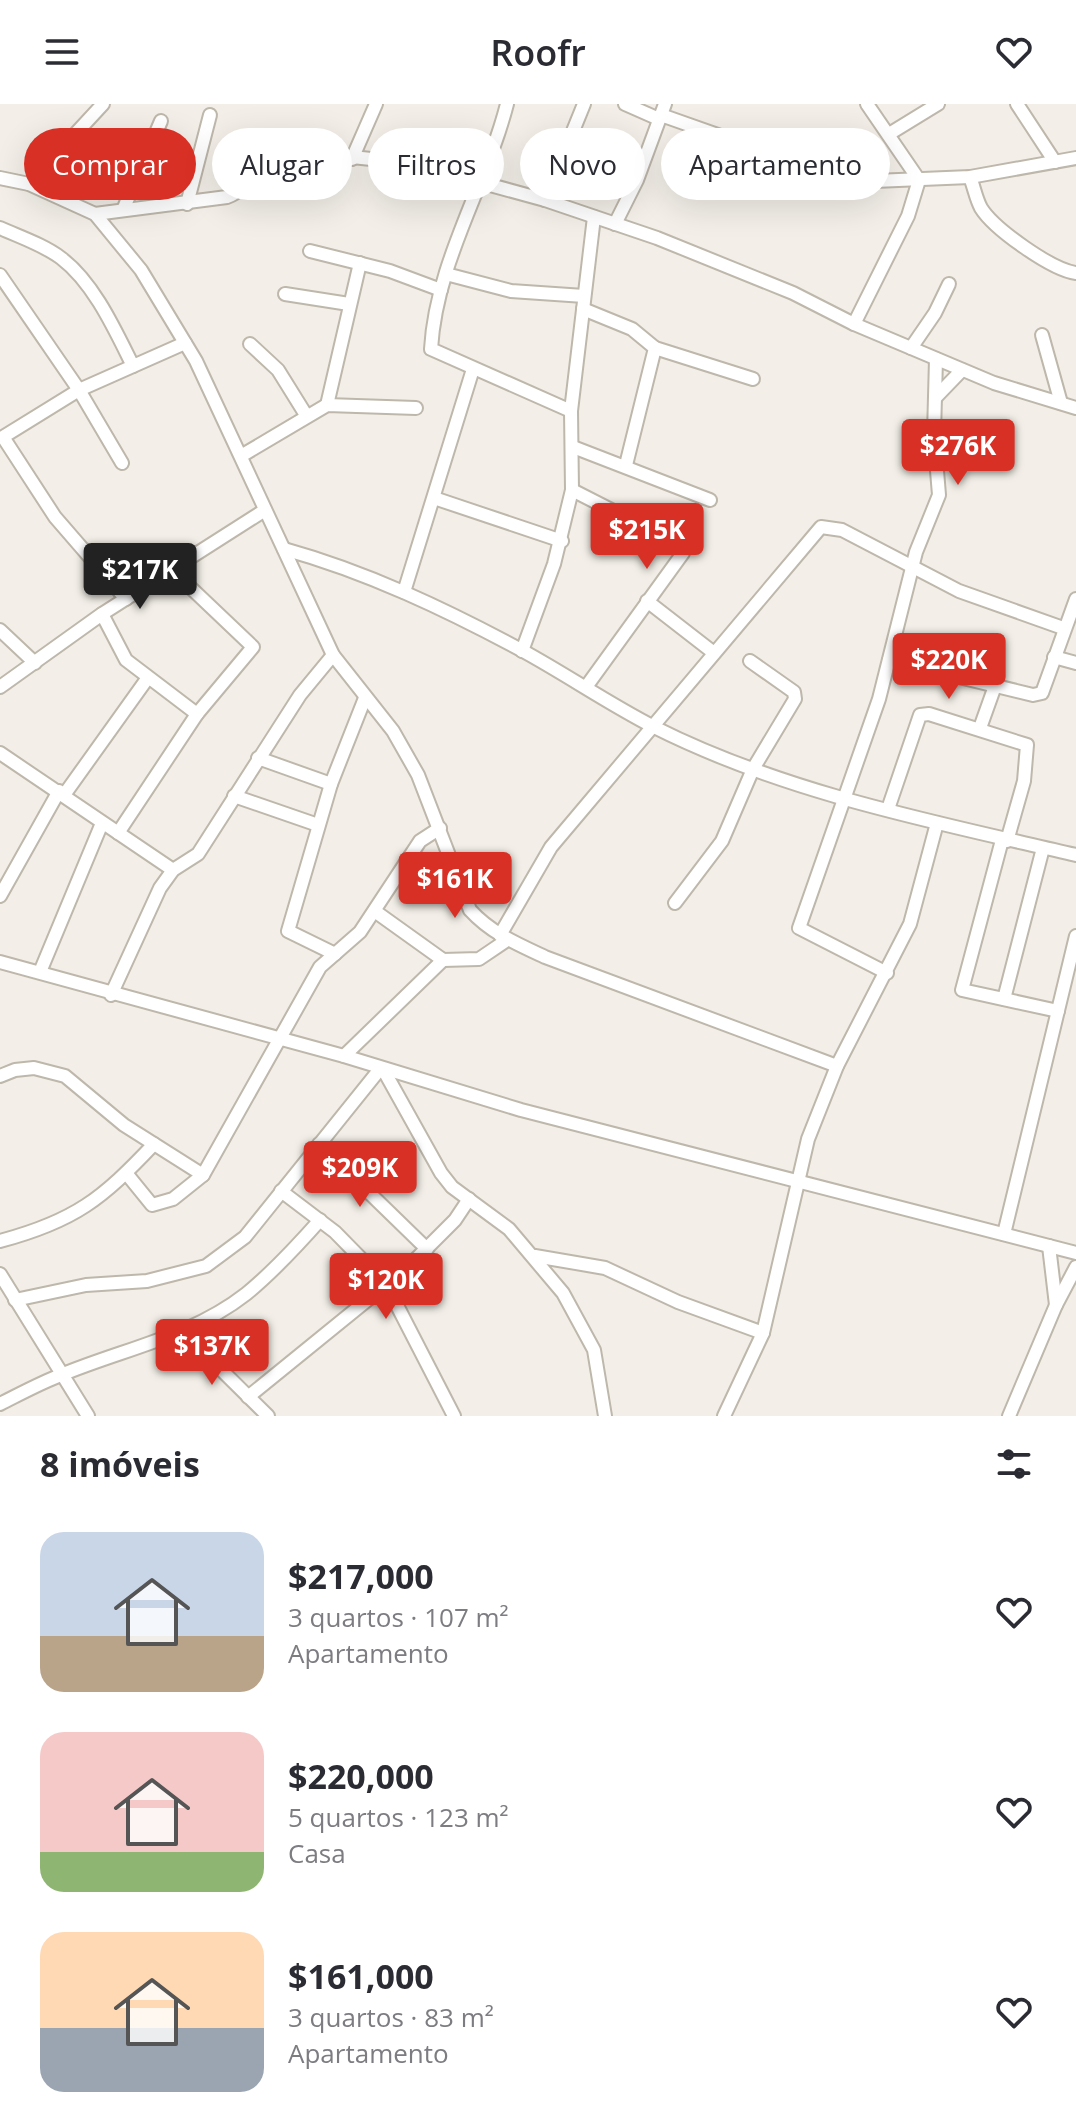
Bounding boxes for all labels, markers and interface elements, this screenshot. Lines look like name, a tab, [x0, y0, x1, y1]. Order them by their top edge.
text: Roofr	[490, 28, 586, 77]
icon: menu	[40, 30, 84, 74]
icon: heart	[992, 30, 1036, 74]
chip: Comprar	[24, 128, 196, 200]
chip: Alugar	[212, 128, 352, 200]
chip: Filtros	[368, 128, 504, 200]
chip: Novo	[520, 128, 645, 200]
chip: Apartamento	[661, 128, 890, 200]
pin: $276K	[902, 419, 1014, 487]
text: $276K	[920, 427, 996, 463]
pin: $215K	[591, 503, 703, 571]
text: $215K	[609, 511, 685, 547]
pin: $217K	[84, 543, 196, 611]
text: $217K	[102, 551, 178, 587]
pin: $220K	[893, 633, 1005, 701]
text: $220K	[911, 641, 987, 677]
pin: $161K	[399, 852, 511, 920]
text: $161K	[417, 860, 493, 896]
pin: $209K	[304, 1141, 416, 1209]
text: $209K	[322, 1149, 398, 1185]
pin: $120K	[330, 1253, 442, 1321]
text: $120K	[348, 1261, 424, 1297]
pin: $137K	[156, 1319, 268, 1387]
text: $137K	[174, 1327, 250, 1363]
text: 8 imóveis	[40, 1441, 200, 1487]
icon: filters	[992, 1442, 1036, 1486]
text: $217,000	[288, 1553, 434, 1599]
icon: home	[104, 1564, 200, 1660]
icon: heart	[992, 1590, 1036, 1634]
text: 3 quartos · 107 m²	[288, 1599, 509, 1635]
text: Apartamento	[288, 1635, 449, 1671]
text: $220,000	[288, 1753, 434, 1799]
icon: home	[104, 1764, 200, 1860]
icon: heart	[992, 1790, 1036, 1834]
text: 5 quartos · 123 m²	[288, 1799, 509, 1835]
text: Casa	[288, 1835, 346, 1871]
text: $161,000	[288, 1953, 434, 1999]
icon: home	[104, 1964, 200, 2060]
icon: heart	[992, 1990, 1036, 2034]
text: 3 quartos · 83 m²	[288, 1999, 494, 2035]
text: Apartamento	[288, 2035, 449, 2071]

